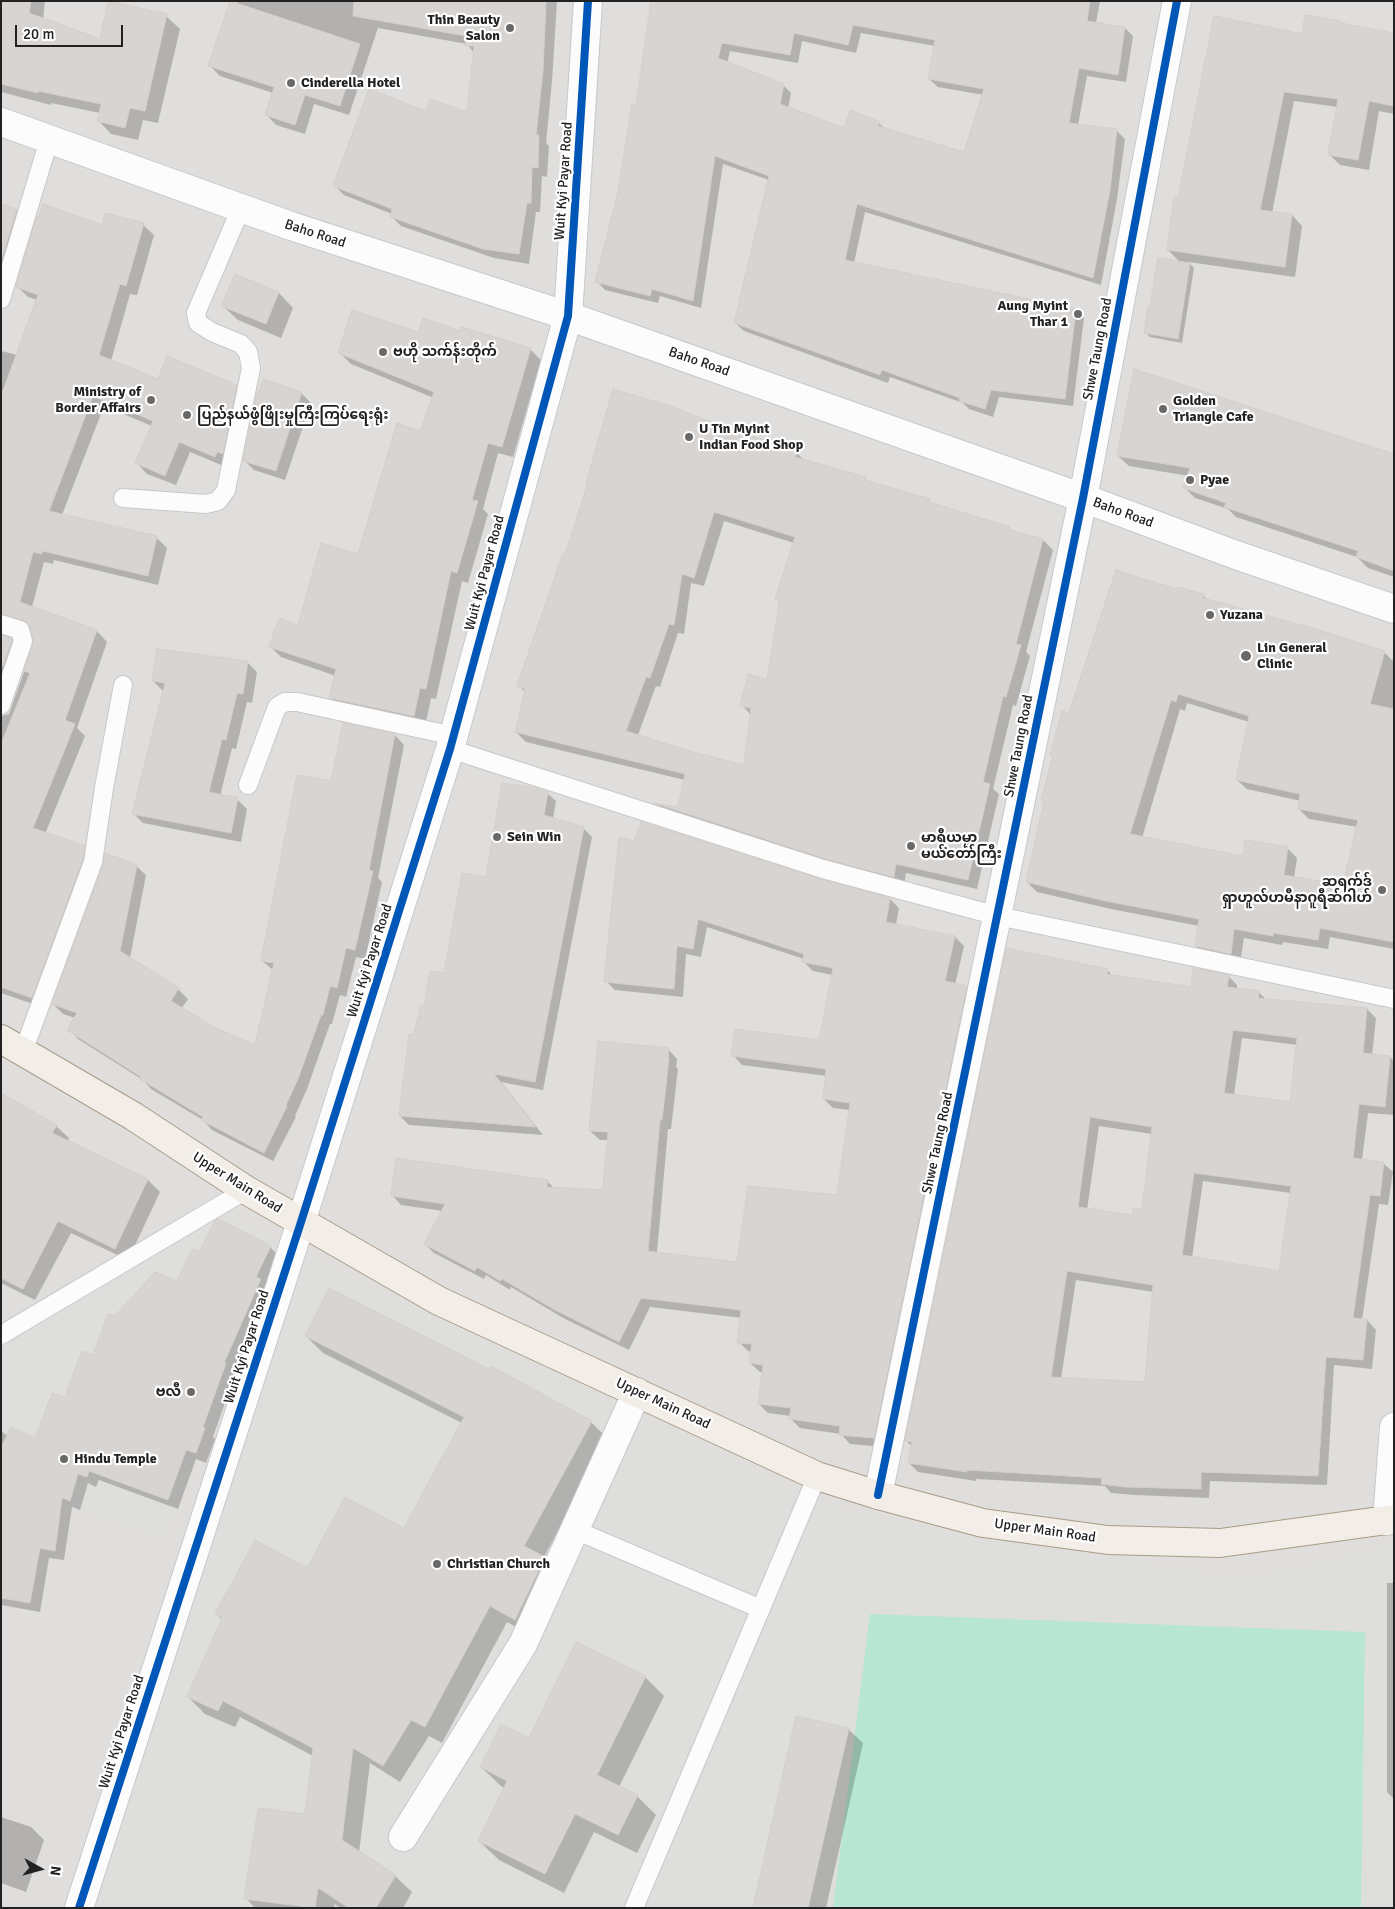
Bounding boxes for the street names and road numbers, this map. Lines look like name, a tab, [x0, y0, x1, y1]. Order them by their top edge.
street label: Wuit Kyi Payar Road	[551, 121, 577, 241]
street label: Baho Road	[282, 216, 348, 252]
street label: Shwe Taung Road	[1080, 296, 1116, 402]
street label: Baho Road	[666, 344, 732, 380]
street label: Baho Road	[1090, 494, 1156, 532]
street label: Wuit Kyi Payar Road	[462, 514, 508, 632]
street label: Shwe Taung Road	[1001, 693, 1037, 799]
street label: Wuit Kyi Payar Road	[344, 902, 396, 1020]
street label: Shwe Taung Road	[919, 1090, 957, 1196]
street label: Upper Main Road	[189, 1149, 285, 1217]
street label: Wuit Kyi Payar Road	[221, 1288, 273, 1406]
street label: Upper Main Road	[613, 1375, 713, 1433]
street label: Upper Main Road	[993, 1516, 1097, 1546]
street label: Wuit Kyi Payar Road	[96, 1673, 148, 1791]

